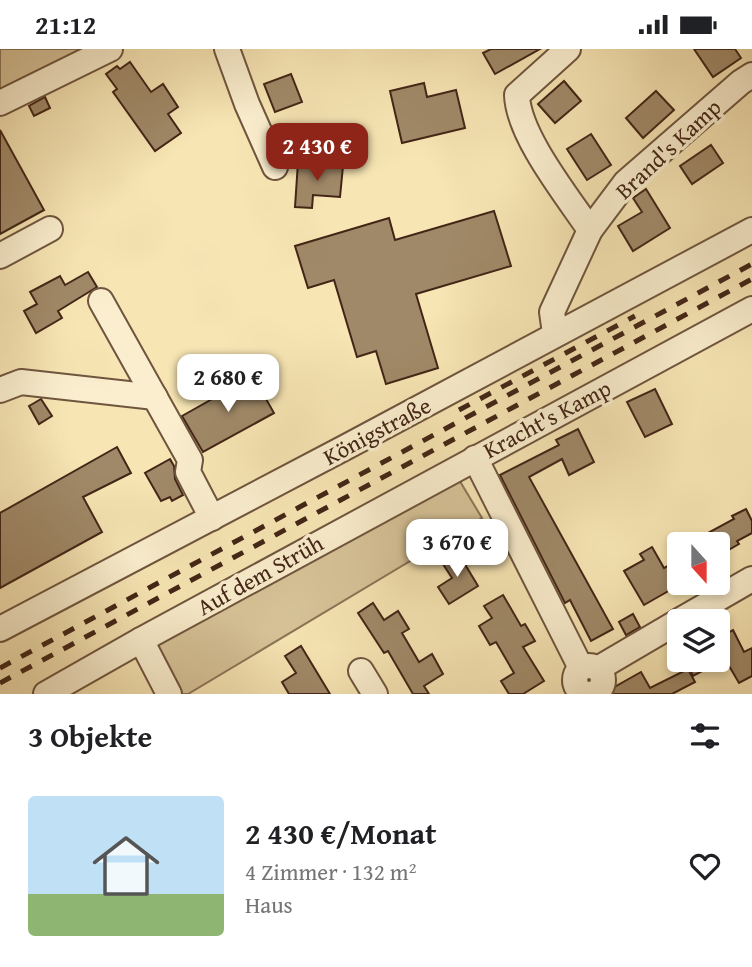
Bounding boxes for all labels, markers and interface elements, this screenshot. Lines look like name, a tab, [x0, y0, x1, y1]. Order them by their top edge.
text: 21:12	[35, 5, 96, 44]
street label: Brand's Kamp	[607, 91, 728, 206]
pin: 2 430 €	[252, 123, 382, 183]
text: 2 430 €	[282, 129, 352, 162]
pin: 2 680 €	[163, 355, 293, 414]
text: 2 680 €	[193, 360, 263, 393]
street label: Kracht's Kamp	[477, 371, 617, 466]
street label: Königstraße	[317, 388, 437, 473]
pin: 3 670 €	[392, 519, 522, 579]
text: 3 670 €	[422, 525, 492, 558]
street label: Auf dem Strüh	[191, 526, 329, 623]
north arrow	[667, 532, 730, 595]
map controls	[667, 532, 730, 672]
button: layers	[667, 609, 730, 672]
text: 3 Objekte	[28, 714, 152, 758]
icon: filters	[686, 717, 724, 755]
text: 2 430 €/Monat	[245, 811, 437, 855]
icon: home	[84, 824, 168, 908]
icon: heart	[686, 847, 724, 885]
text: 4 Zimmer · 132 m²	[245, 855, 416, 888]
text: Haus	[245, 888, 293, 921]

